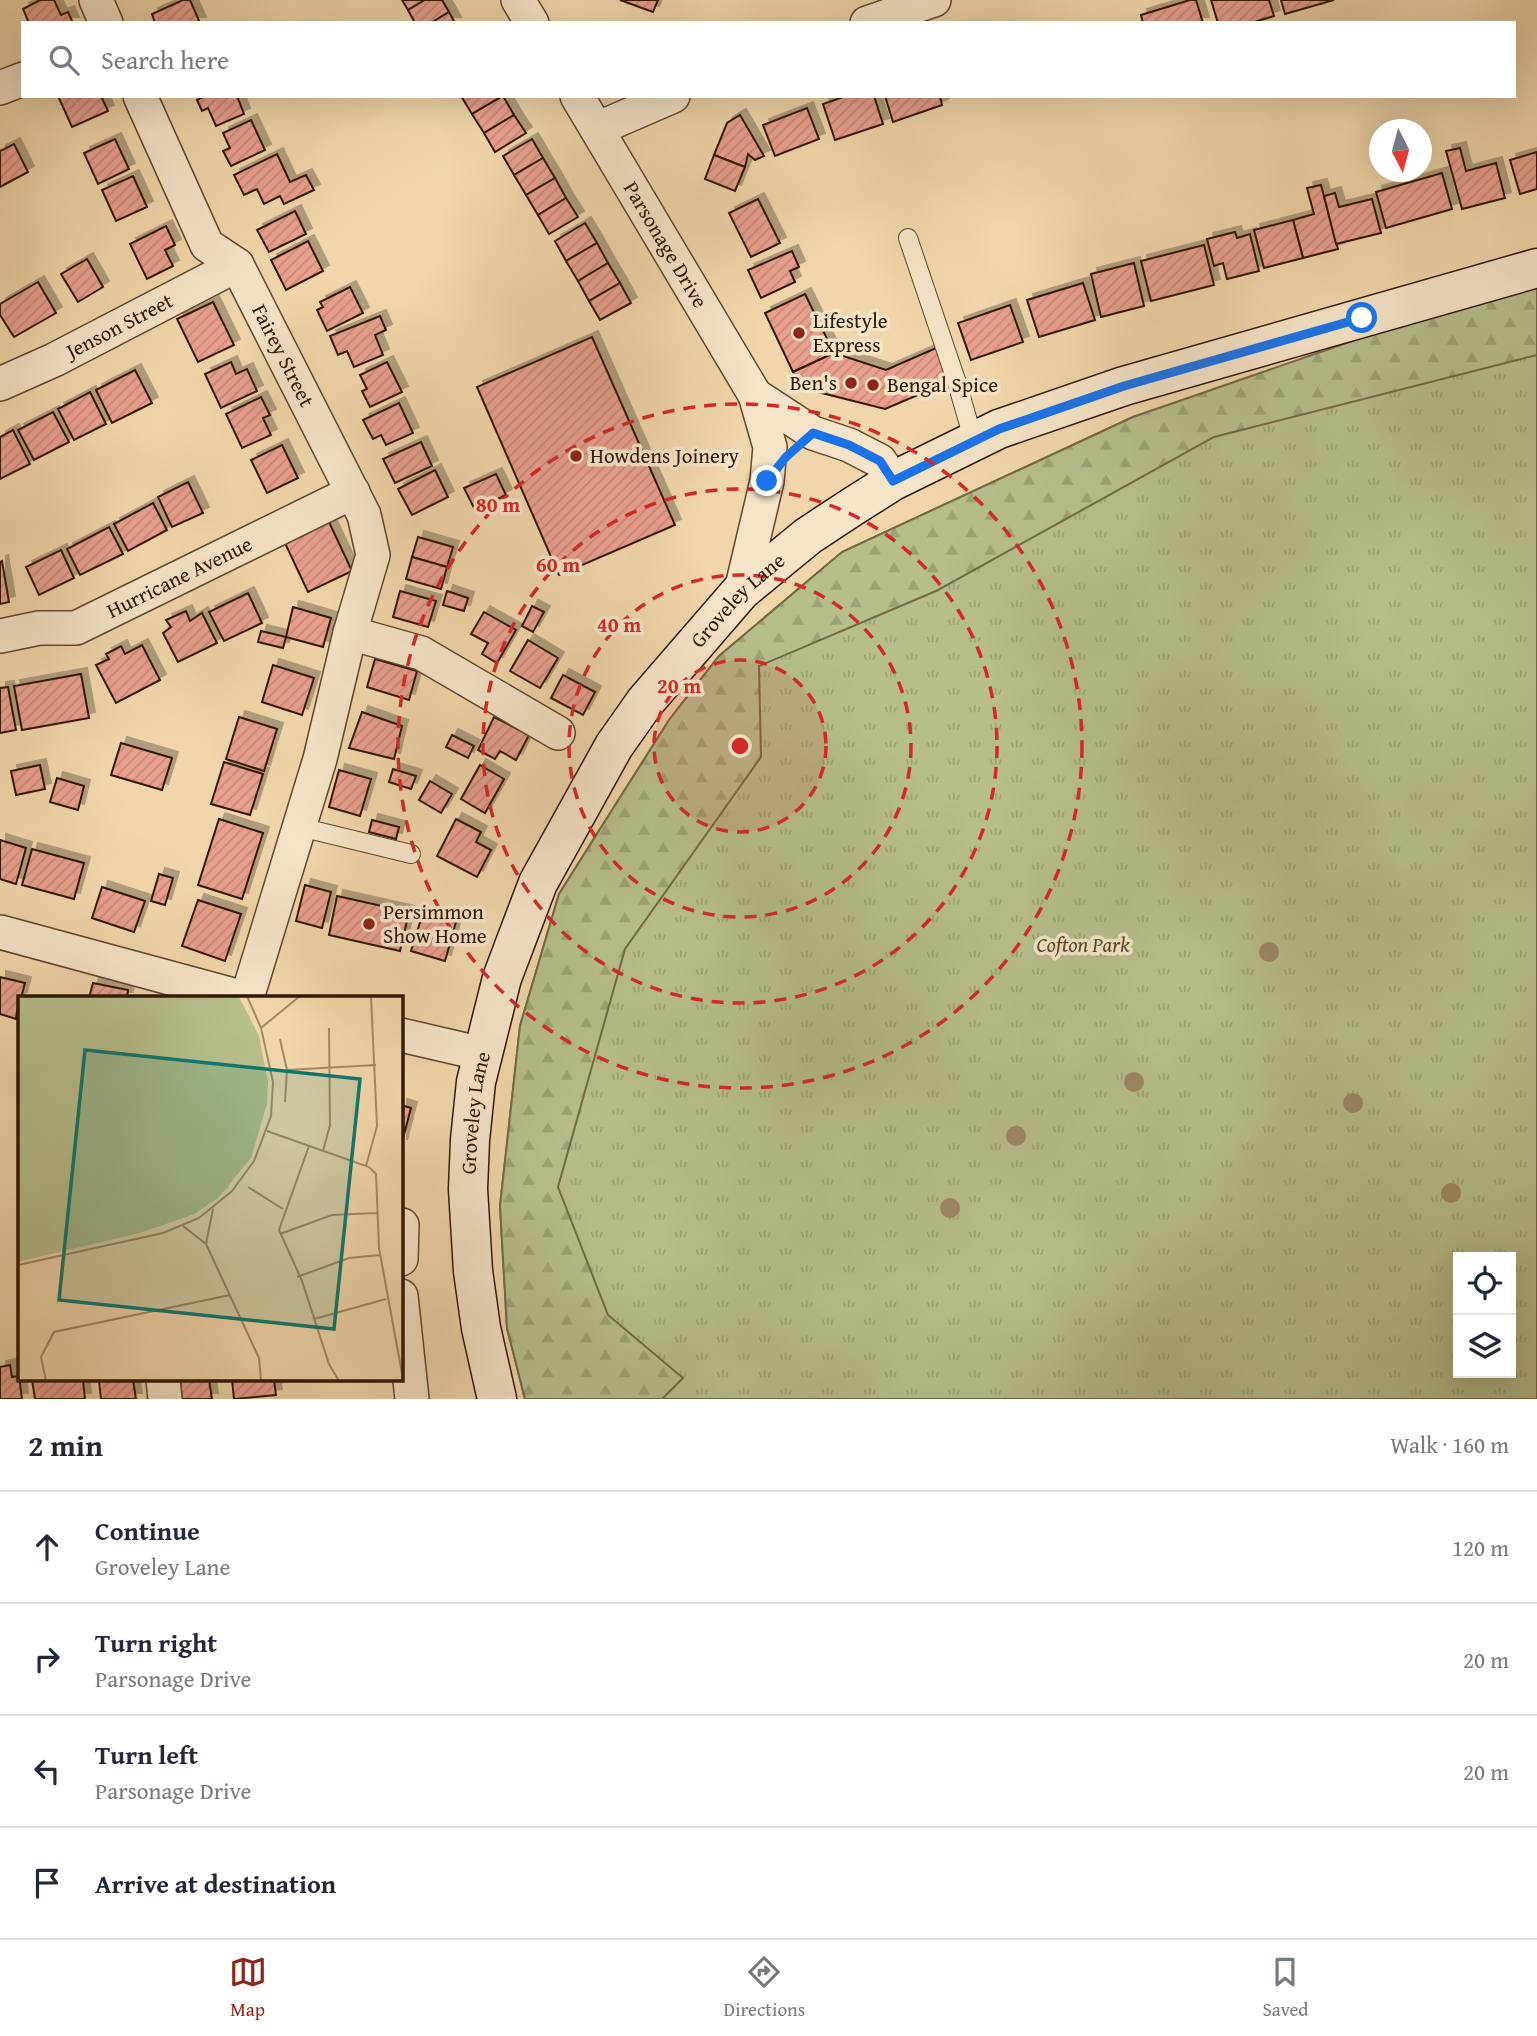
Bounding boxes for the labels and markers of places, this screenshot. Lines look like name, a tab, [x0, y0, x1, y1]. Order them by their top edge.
place label: Lifestyle Express	[813, 305, 888, 360]
marker: Lifestyle Express	[791, 325, 807, 341]
place label: Ben's	[790, 367, 837, 398]
place label: Bengal Spice	[887, 369, 998, 400]
marker: Ben's	[843, 375, 859, 391]
marker: Bengal Spice	[865, 377, 881, 393]
place label: Howdens Joinery	[590, 440, 740, 471]
marker: Howdens Joinery	[568, 448, 584, 464]
centre of rings	[728, 734, 752, 758]
place label: Persimmon Show Home	[383, 896, 487, 951]
marker: Persimmon Show Home	[361, 916, 377, 932]

